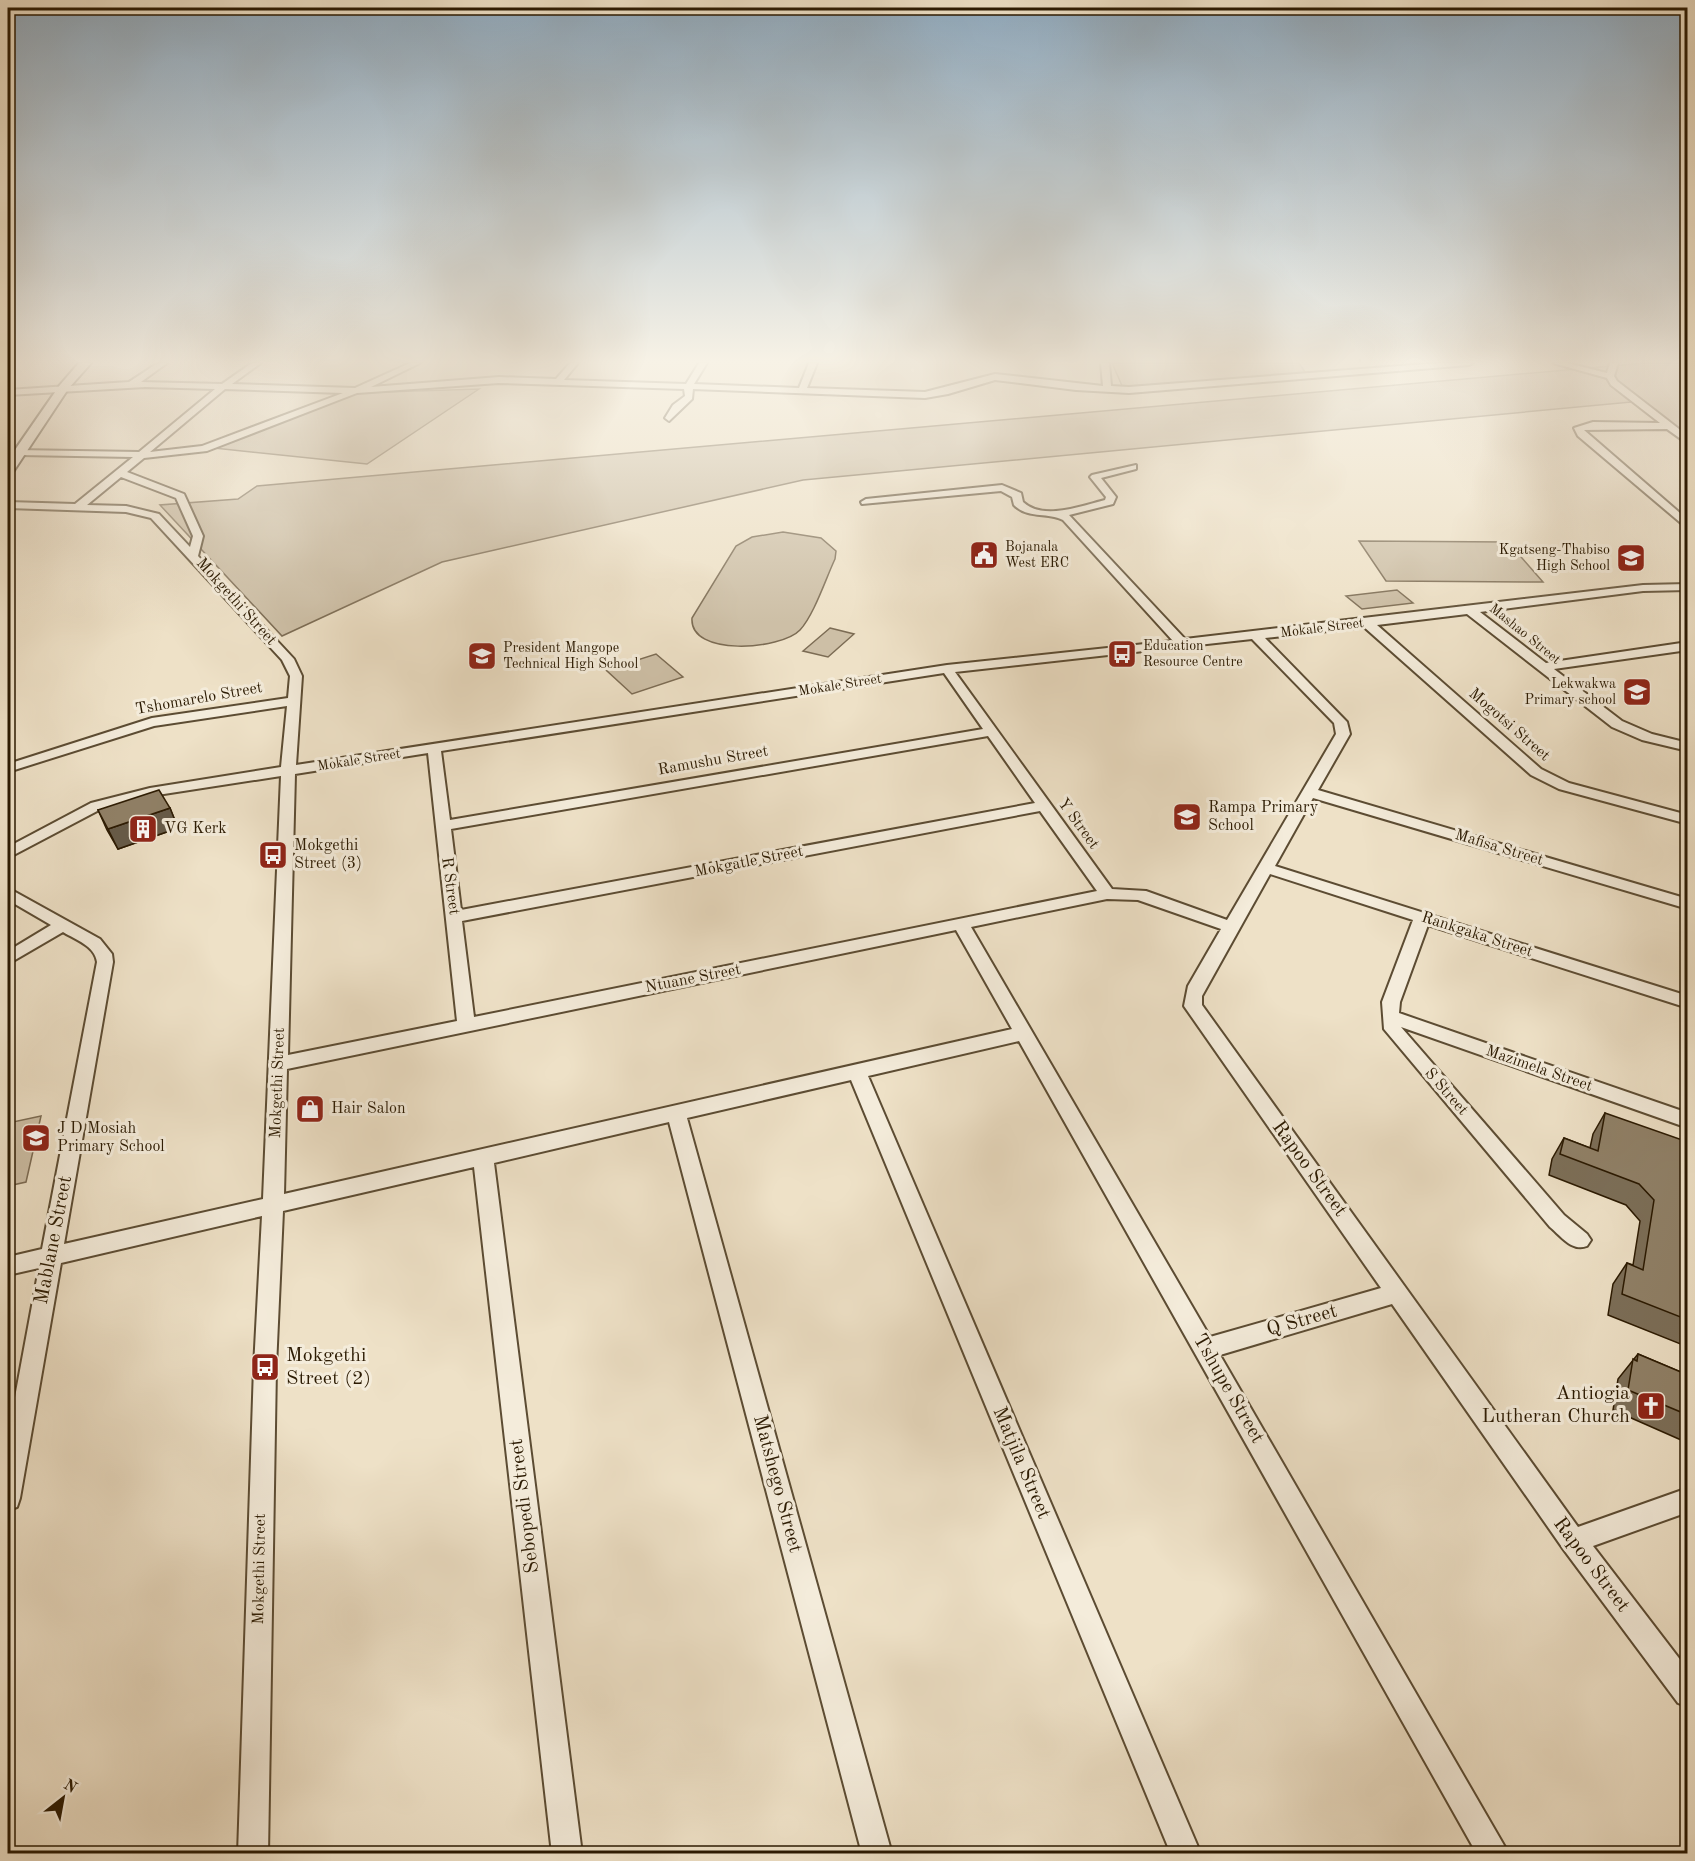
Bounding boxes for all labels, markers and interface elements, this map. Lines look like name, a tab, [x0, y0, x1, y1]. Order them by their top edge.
public building icon: Bojanala West ERC	[968, 539, 1000, 571]
place label: Bojanala West ERC	[1005, 540, 1069, 570]
school or university icon: Kgatseng-Thabiso High School	[1615, 542, 1647, 574]
place label: Kgatseng-Thabiso High School	[1499, 543, 1610, 573]
street label: Mokgethi Street	[193, 555, 279, 649]
street label: Mashao Street	[1487, 601, 1563, 667]
street label: Mokale Street	[1279, 616, 1365, 640]
bus stop icon: Education Resource Centre	[1106, 638, 1138, 670]
place label: Education Resource Centre	[1143, 639, 1243, 669]
school or university icon: President Mangope Technical High School	[466, 640, 498, 672]
place label: President Mangope Technical High School	[503, 641, 638, 671]
street label: Mokale Street	[797, 671, 883, 698]
school or university icon: Lekwakwa Primary school	[1621, 676, 1653, 708]
place label: Lekwakwa Primary school	[1524, 677, 1616, 707]
street label: Tshomarelo Street	[134, 680, 264, 718]
street label: Mogotsi Street	[1465, 686, 1553, 765]
street label: Ramushu Street	[657, 743, 770, 779]
street label: Mokale Street	[316, 746, 402, 773]
street label: Y Street	[1054, 796, 1102, 853]
place label: Rampa Primary School	[1208, 800, 1319, 834]
school or university icon: Rampa Primary School	[1171, 801, 1203, 833]
building icon: VG Kerk	[127, 813, 159, 845]
place label: VG Kerk	[164, 821, 227, 837]
street label: Mafisa Street	[1453, 827, 1545, 869]
place label: Mokgethi Street (3)	[294, 838, 362, 872]
bus stop icon: Mokgethi Street (3)	[257, 839, 289, 871]
street label: Mokgatle Street	[693, 844, 805, 880]
street label: R Street	[438, 856, 462, 916]
street label: Rankgaka Street	[1419, 909, 1535, 961]
street label: Ntuane Street	[644, 962, 743, 996]
street label: Mokgethi Street	[268, 1027, 288, 1139]
street label: Mazimela Street	[1484, 1043, 1595, 1095]
street label: S Street	[1421, 1065, 1471, 1119]
shop icon: Hair Salon	[294, 1093, 326, 1125]
place label: Hair Salon	[331, 1101, 406, 1117]
street label: Rapoo Street	[1268, 1117, 1350, 1221]
place label: J D Mosiah Primary School	[57, 1121, 165, 1155]
school or university icon: J D Mosiah Primary School	[20, 1122, 52, 1154]
street label: Mablane Street	[32, 1174, 76, 1306]
street label: Q Street	[1264, 1301, 1340, 1341]
street label: Tshupe Street	[1189, 1331, 1267, 1447]
place label: Mokgethi Street (2)	[286, 1346, 371, 1389]
bus stop icon: Mokgethi Street (2)	[249, 1351, 281, 1383]
place label: Antiogia Lutheran Church	[1482, 1384, 1630, 1427]
church icon: Antiogia Lutheran Church	[1635, 1390, 1667, 1422]
street label: Matjila Street	[988, 1404, 1054, 1522]
street label: Matshego Street	[749, 1413, 805, 1555]
street label: Sebopedi Street	[507, 1437, 543, 1575]
street label: Mokgethi Street	[251, 1513, 269, 1625]
street label: Rapoo Street	[1549, 1514, 1633, 1616]
north arrow	[33, 1768, 93, 1828]
text: N	[60, 1777, 80, 1797]

